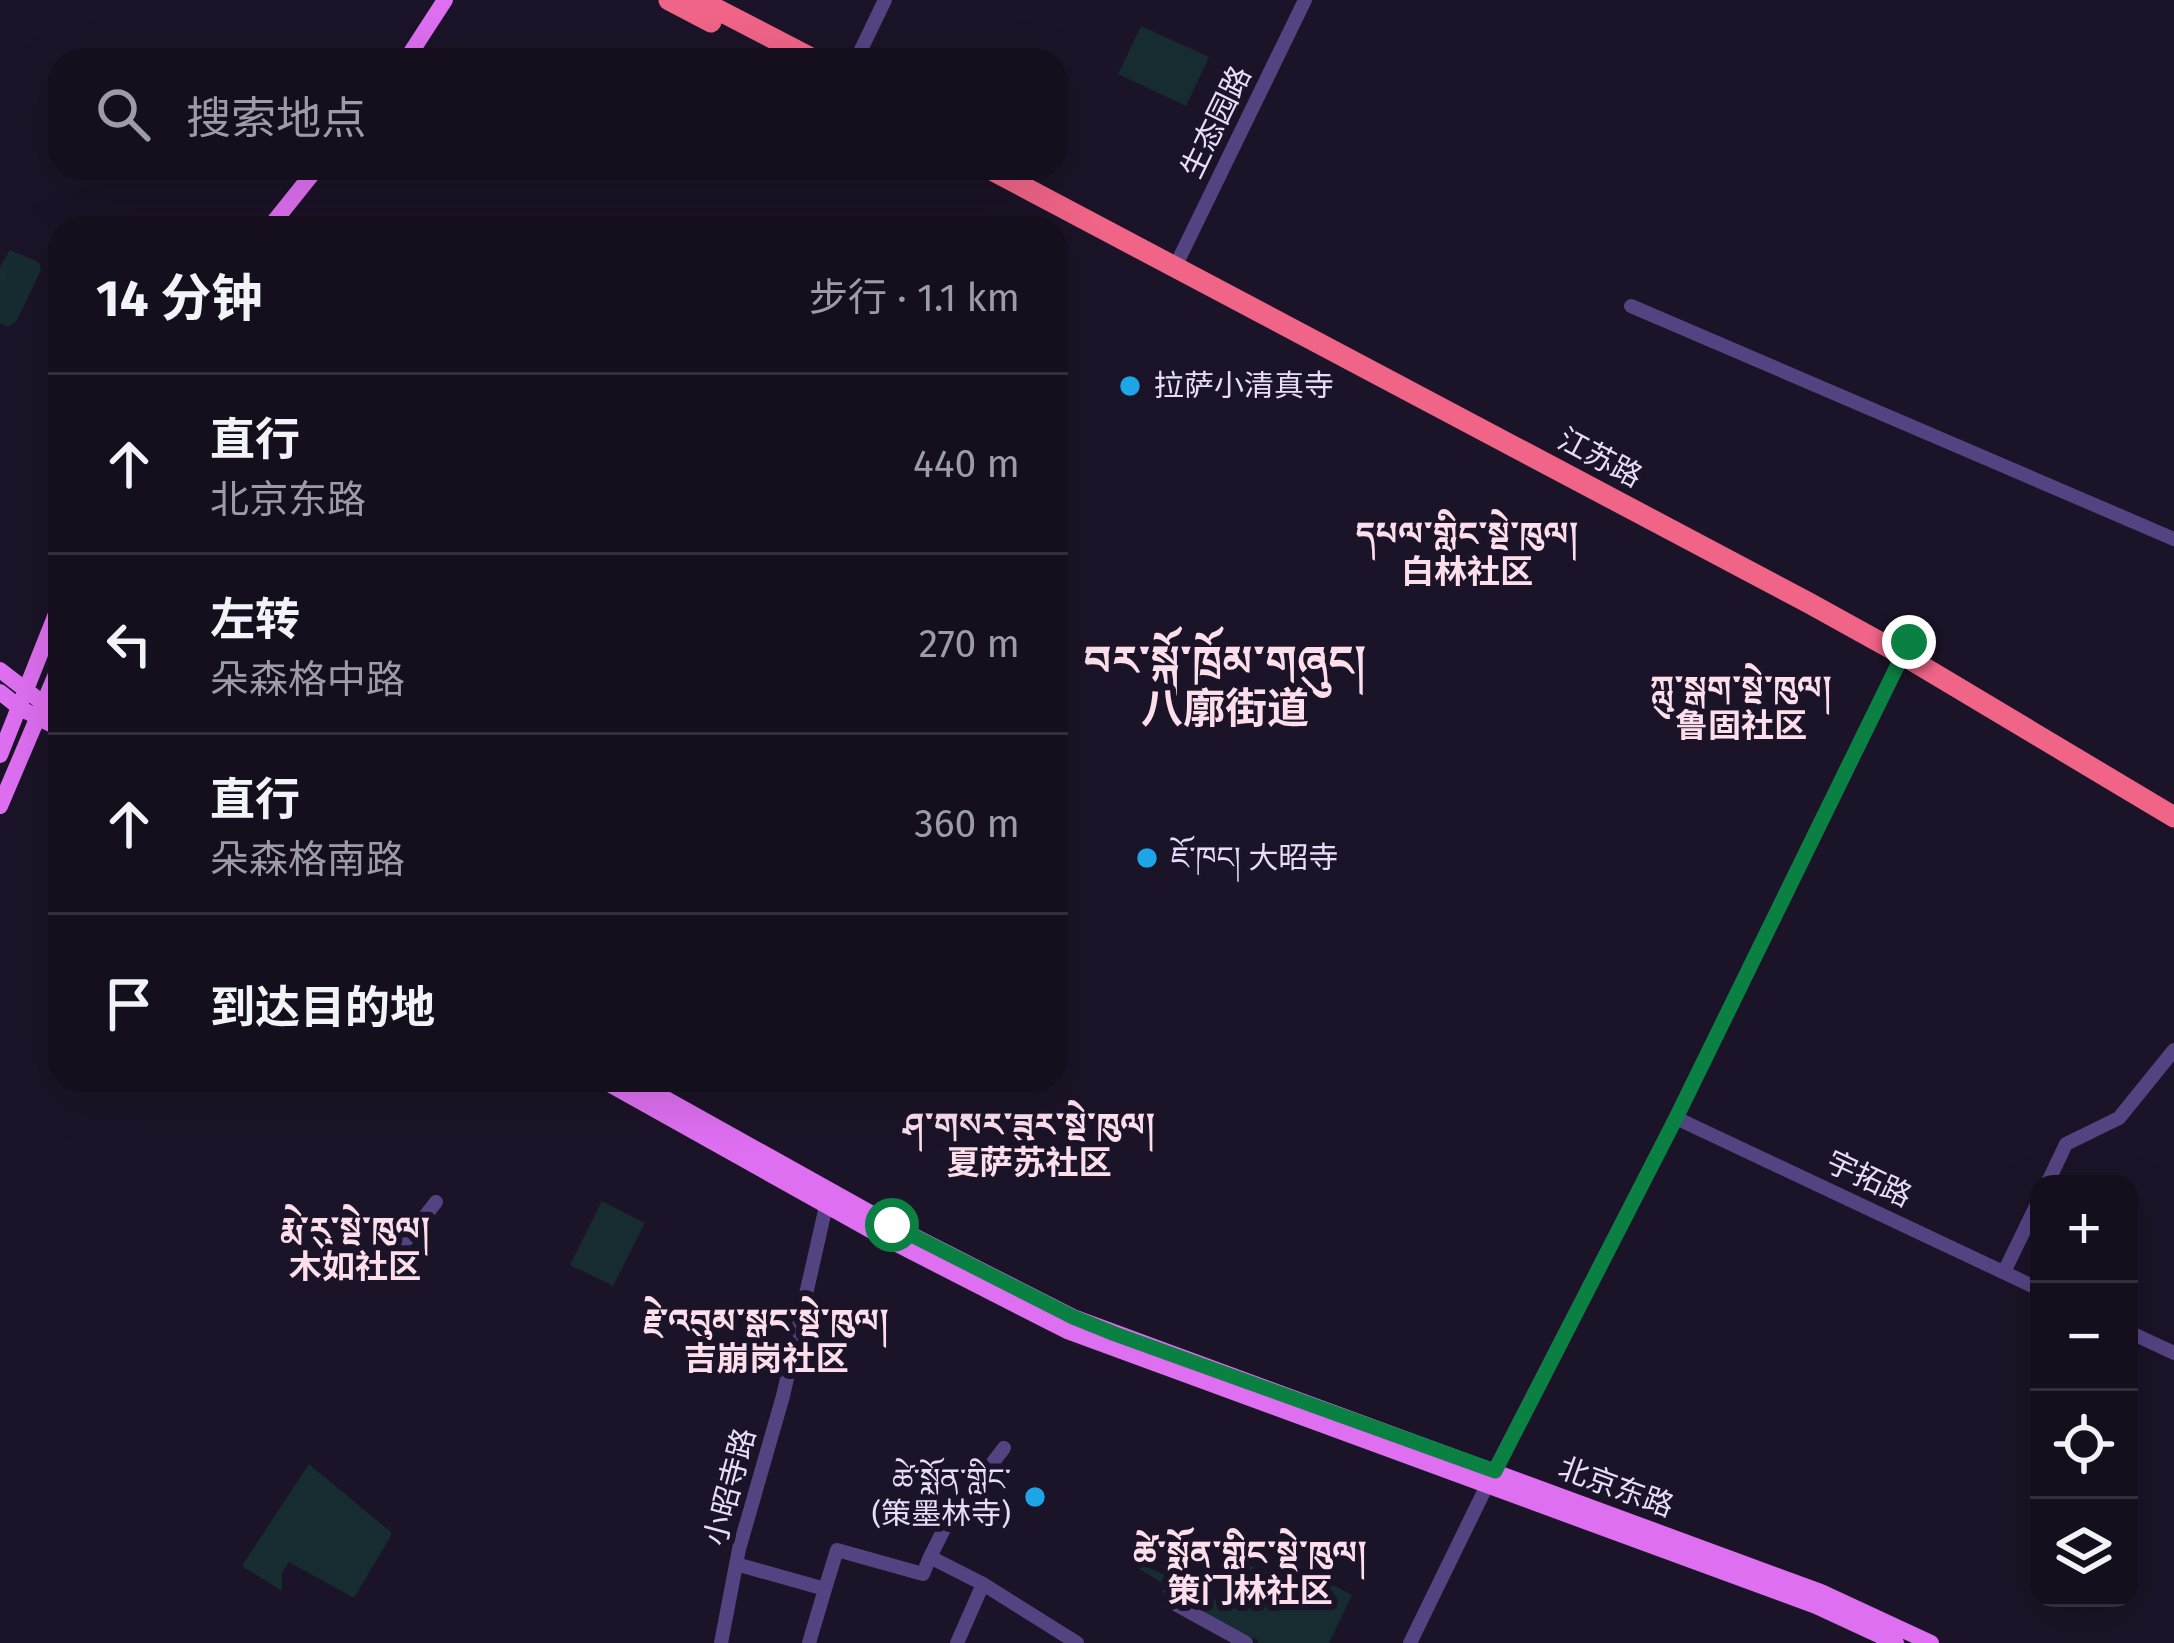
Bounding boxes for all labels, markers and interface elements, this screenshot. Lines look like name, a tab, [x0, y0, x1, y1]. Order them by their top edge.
search box	[48, 48, 1068, 180]
street label: 生态园路	[1174, 60, 1258, 184]
icon: search	[90, 81, 156, 147]
text: 搜索地点	[186, 92, 366, 146]
text: 14 分钟	[96, 268, 263, 330]
text: 步行 · 1.1 km	[809, 275, 1020, 321]
place label: 拉萨小清真寺	[1154, 368, 1334, 404]
marker: 拉萨小清真寺	[1117, 373, 1143, 399]
text: 直行	[210, 413, 300, 467]
street label: 江苏路	[1552, 421, 1648, 495]
icon: ahead	[96, 431, 162, 497]
text: 440 m	[913, 441, 1020, 487]
text: 北京东路	[210, 477, 366, 523]
district label: དཔལ་གླིང་སྡེ་ཁུལ། 白林社区	[1356, 508, 1578, 592]
text: 左转	[210, 593, 300, 647]
icon: left	[96, 611, 162, 677]
route end	[1882, 615, 1936, 669]
text: 270 m	[919, 621, 1020, 667]
district label: བར་སྐོ་ཁྲོམ་གཞུང། 八廓街道	[1084, 625, 1366, 734]
text: 朵森格中路	[210, 657, 405, 703]
district label: ཀླུ་སྒུག་སྡེ་ཁུལ། 鲁固社区	[1650, 663, 1832, 746]
text: 直行	[210, 773, 300, 827]
icon: ahead	[96, 791, 162, 857]
text: 360 m	[914, 801, 1020, 847]
place label: ཇོ་ཁང། 大昭寺	[1169, 835, 1339, 883]
text: 朵森格南路	[210, 837, 405, 883]
marker: ཇོ་ཁང། 大昭寺	[1134, 845, 1160, 871]
icon: arrive	[96, 971, 162, 1037]
text: 到达目的地	[210, 981, 435, 1035]
district label: ཤ་གསར་ཟུར་སྡེ་ཁུལ། 夏萨苏社区	[902, 1100, 1155, 1183]
street label: 宇拓路	[1821, 1144, 1917, 1214]
map controls	[2030, 1175, 2138, 1607]
button: +	[2030, 1175, 2138, 1283]
route start	[865, 1198, 919, 1252]
district label: རྨེ་རུ་སྡེ་ཁུལ། 木如社区	[280, 1204, 430, 1287]
button: −	[2030, 1283, 2138, 1391]
district label: རྗེ་འབུམ་སྒང་སྡེ་ཁུལ། 吉崩岗社区	[643, 1296, 889, 1379]
button: locate	[2030, 1391, 2138, 1499]
street label: 小昭寺路	[697, 1424, 763, 1550]
street label: 北京东路	[1553, 1450, 1679, 1524]
place label: ཚེ་སྨོན་གླིང་ (策墨林寺)	[872, 1457, 1011, 1532]
marker: ཚེ་སྨོན་གླིང་ (策墨林寺)	[1022, 1484, 1048, 1510]
button: layers	[2030, 1499, 2138, 1607]
district label: ཚེ་སྨོན་གླིང་སྡེ་ཁུལ། 策门林社区	[1133, 1526, 1367, 1611]

